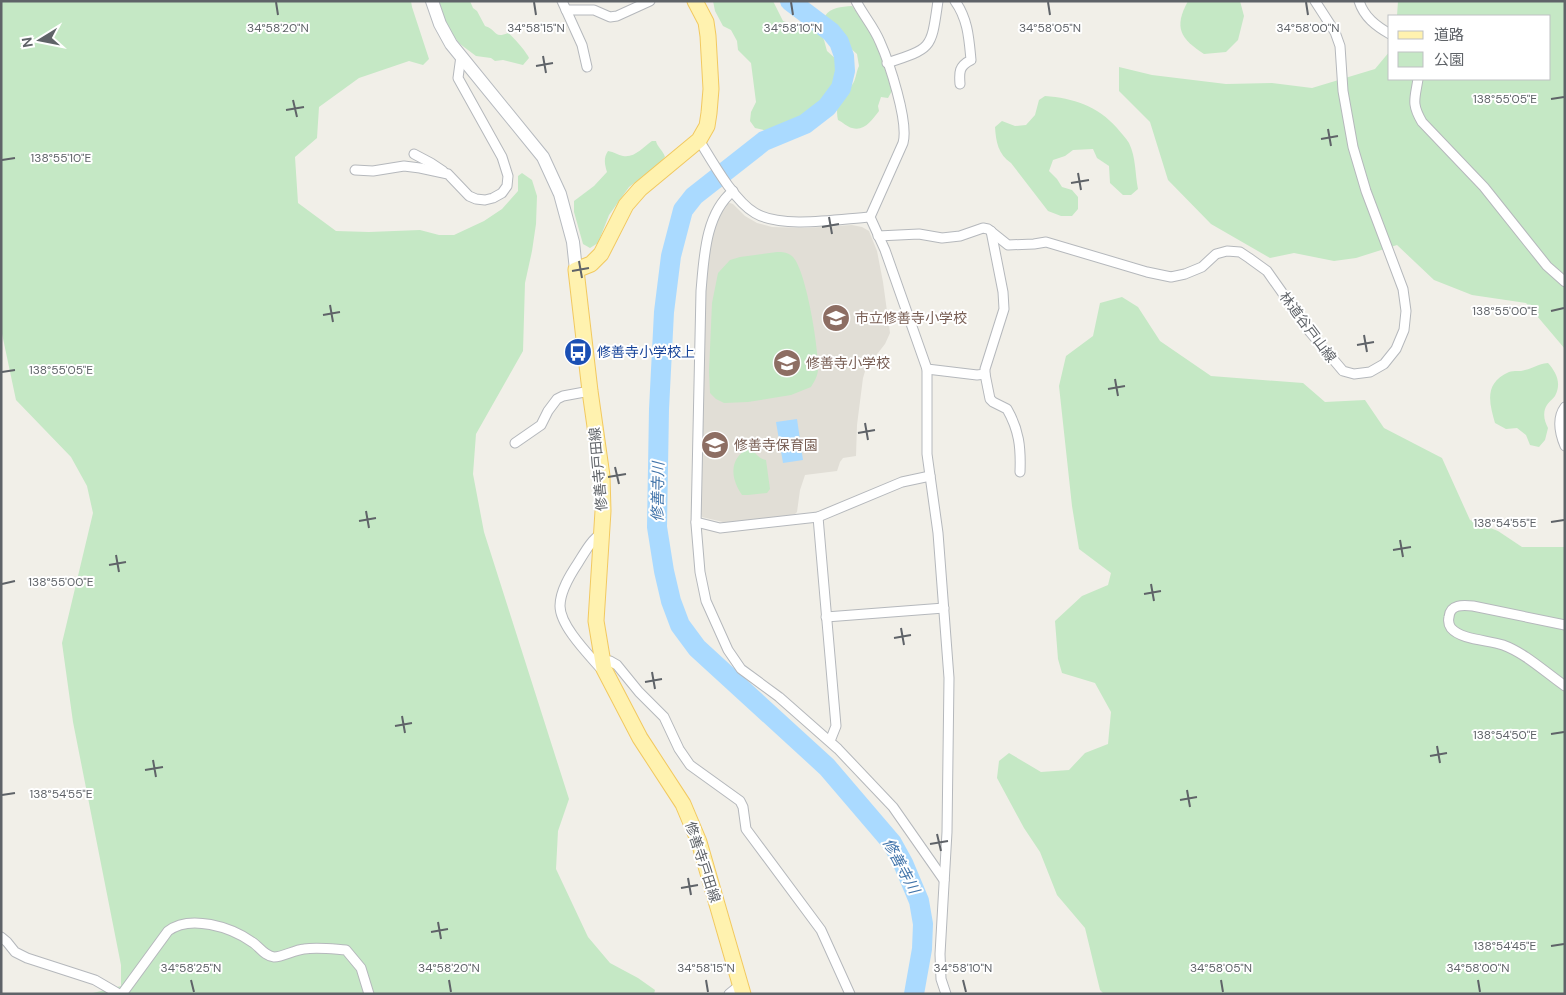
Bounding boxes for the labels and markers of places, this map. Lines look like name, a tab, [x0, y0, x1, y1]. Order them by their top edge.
school or university icon: 市立修善寺小学校	[821, 303, 851, 333]
place label: 市立修善寺小学校	[855, 309, 967, 327]
bus stop icon: 修善寺小学校上	[563, 337, 593, 367]
place label: 修善寺小学校上	[597, 343, 695, 361]
school or university icon: 修善寺小学校	[772, 348, 802, 378]
place label: 修善寺小学校	[806, 354, 890, 372]
school or university icon: 修善寺保育園	[700, 430, 730, 460]
place label: 修善寺保育園	[734, 436, 818, 454]

